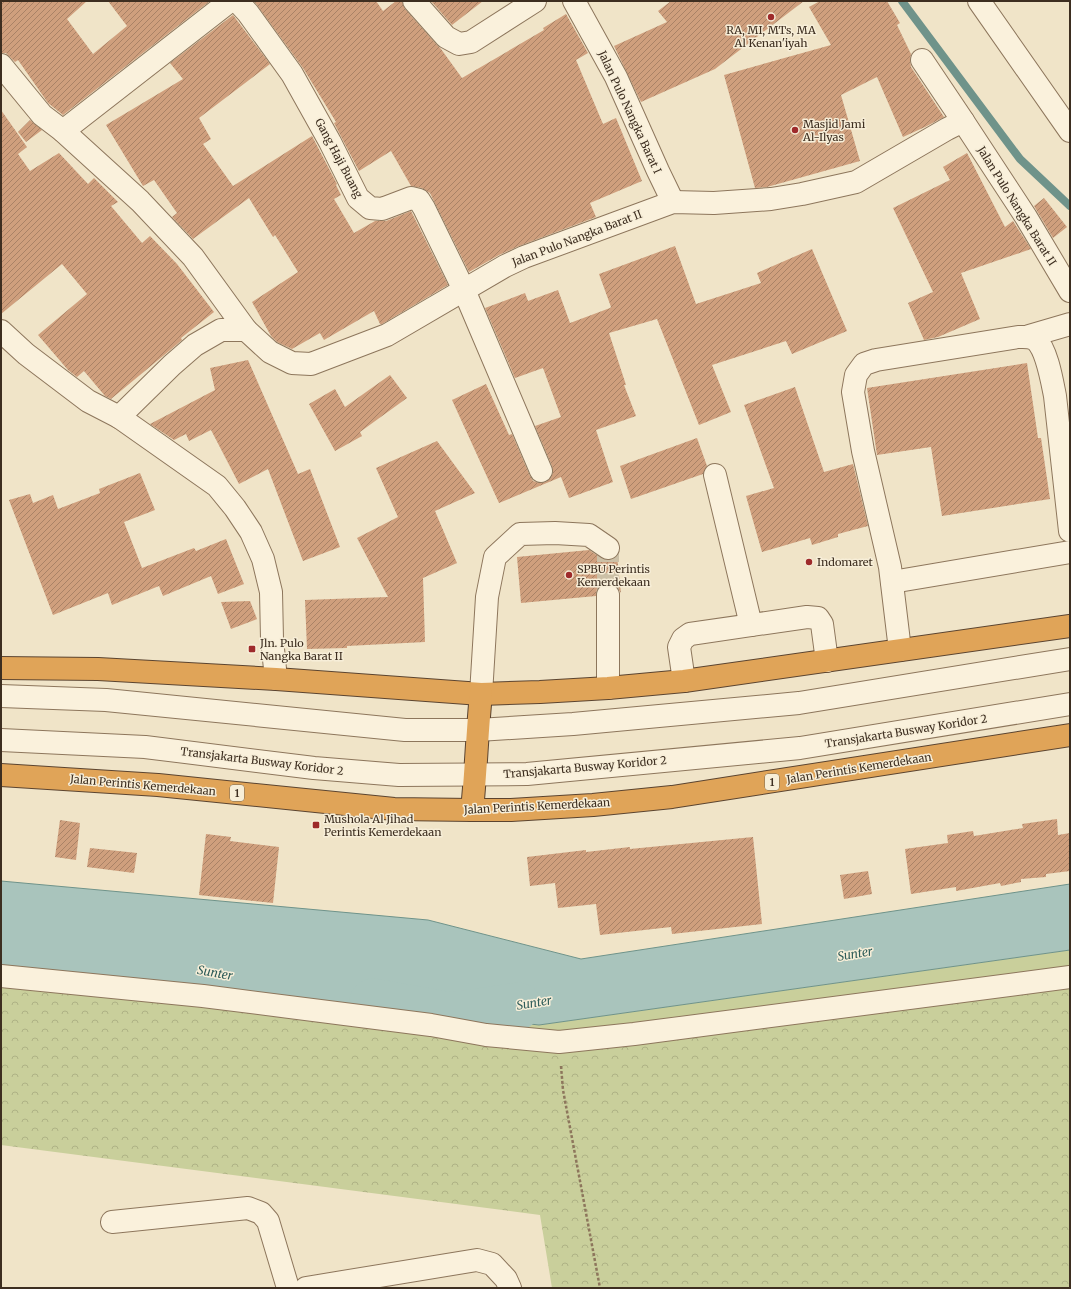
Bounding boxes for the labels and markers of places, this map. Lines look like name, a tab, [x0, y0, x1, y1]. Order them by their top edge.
marker: RA, MI, MTs, MA Al Kenan'iyah	[766, 12, 776, 22]
place label: RA, MI, MTs, MA Al Kenan'iyah	[726, 23, 816, 50]
place label: Masjid Jami Al-Ilyas	[802, 117, 866, 144]
marker: Masjid Jami Al-Ilyas	[790, 125, 800, 135]
place label: Indomaret	[817, 555, 874, 569]
marker: Indomaret	[804, 557, 814, 567]
place label: SPBU Perintis Kemerdekaan	[577, 562, 651, 589]
marker: SPBU Perintis Kemerdekaan	[564, 570, 574, 580]
place label: Jln. Pulo Nangka Barat II	[259, 636, 343, 663]
marker: Jln. Pulo Nangka Barat II	[247, 644, 257, 654]
place label: Mushola Al Jihad Perintis Kemerdekaan	[324, 812, 442, 839]
marker: Mushola Al Jihad Perintis Kemerdekaan	[311, 820, 321, 830]

